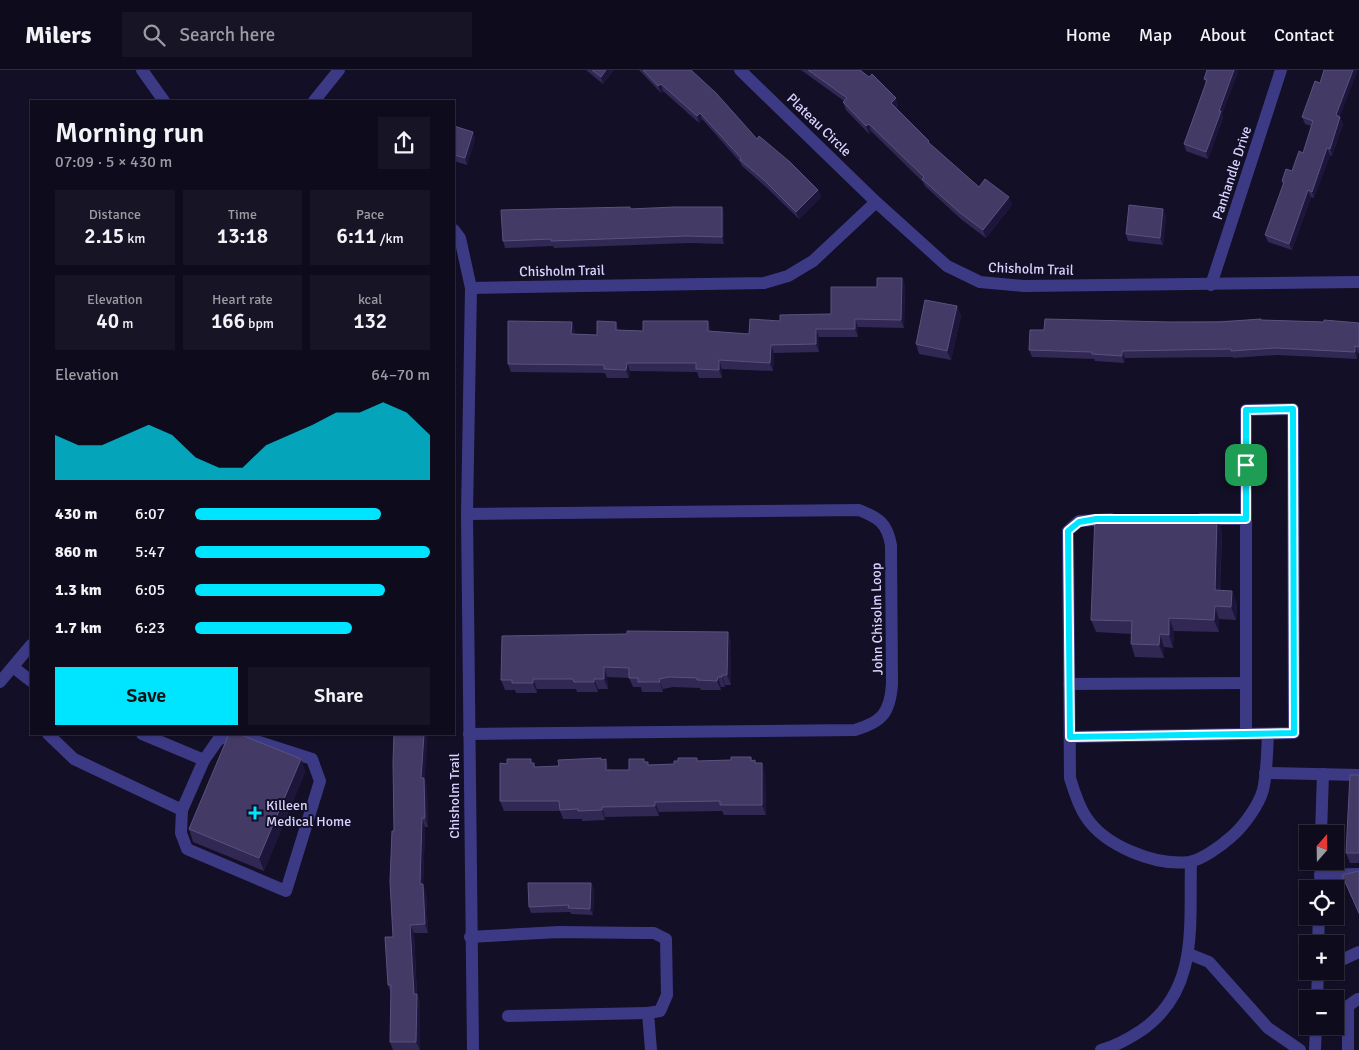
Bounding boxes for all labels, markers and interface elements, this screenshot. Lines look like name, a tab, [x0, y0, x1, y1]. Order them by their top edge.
search box	[122, 12, 472, 57]
text: Milers	[25, 20, 92, 50]
icon: search	[140, 21, 168, 49]
text: Search here	[180, 23, 275, 47]
text: Home	[1066, 24, 1111, 46]
text: Map	[1139, 24, 1172, 46]
text: About	[1200, 24, 1246, 46]
text: Contact	[1274, 24, 1334, 46]
street label: Plateau Circle	[783, 90, 855, 160]
text: Morning run	[55, 116, 204, 150]
button: share	[378, 117, 430, 169]
street label: Panhandle Drive	[1209, 124, 1255, 222]
text: 07:09 · 5 × 430 m	[55, 152, 172, 172]
text: Distance	[89, 206, 141, 223]
text: Time	[228, 206, 257, 223]
text: Pace	[356, 206, 384, 223]
text: 2.15	[84, 223, 124, 249]
text: 13:18	[217, 223, 268, 249]
text: 6:11	[337, 223, 377, 249]
text: km	[124, 230, 145, 247]
text: /km	[377, 230, 404, 247]
street label: Chisholm Trail	[988, 259, 1074, 279]
street label: Chisholm Trail	[519, 262, 605, 280]
text: Elevation	[87, 291, 143, 308]
text: Heart rate	[212, 291, 273, 308]
text: kcal	[358, 291, 382, 308]
text: 40	[96, 308, 119, 334]
text: 166	[211, 308, 245, 334]
text: 132	[353, 308, 387, 334]
text: m	[119, 315, 133, 332]
text: bpm	[245, 315, 274, 332]
text: Elevation	[55, 365, 119, 385]
text: 64–70 m	[371, 365, 430, 385]
pin	[1225, 444, 1267, 486]
icon: arrive	[1232, 451, 1260, 479]
text: 430 m	[55, 504, 97, 524]
text: 6:07	[135, 504, 165, 524]
text: 860 m	[55, 542, 97, 562]
text: 5:47	[135, 542, 165, 562]
street label: John Chisolm Loop	[868, 563, 886, 675]
text: 1.3 km	[55, 580, 102, 600]
text: 6:05	[135, 580, 165, 600]
text: 1.7 km	[55, 618, 102, 638]
text: 6:23	[135, 618, 165, 638]
button: Save	[55, 667, 238, 725]
button: Share	[248, 667, 430, 725]
street label: Chisholm Trail	[446, 753, 463, 839]
place label: Killeen Medical Home	[266, 797, 351, 830]
marker: Killeen Medical Home	[248, 806, 262, 820]
north arrow	[1299, 825, 1344, 870]
map controls	[1299, 825, 1344, 1035]
button: locate	[1299, 880, 1344, 925]
button: +	[1299, 935, 1344, 980]
button: −	[1299, 990, 1344, 1035]

